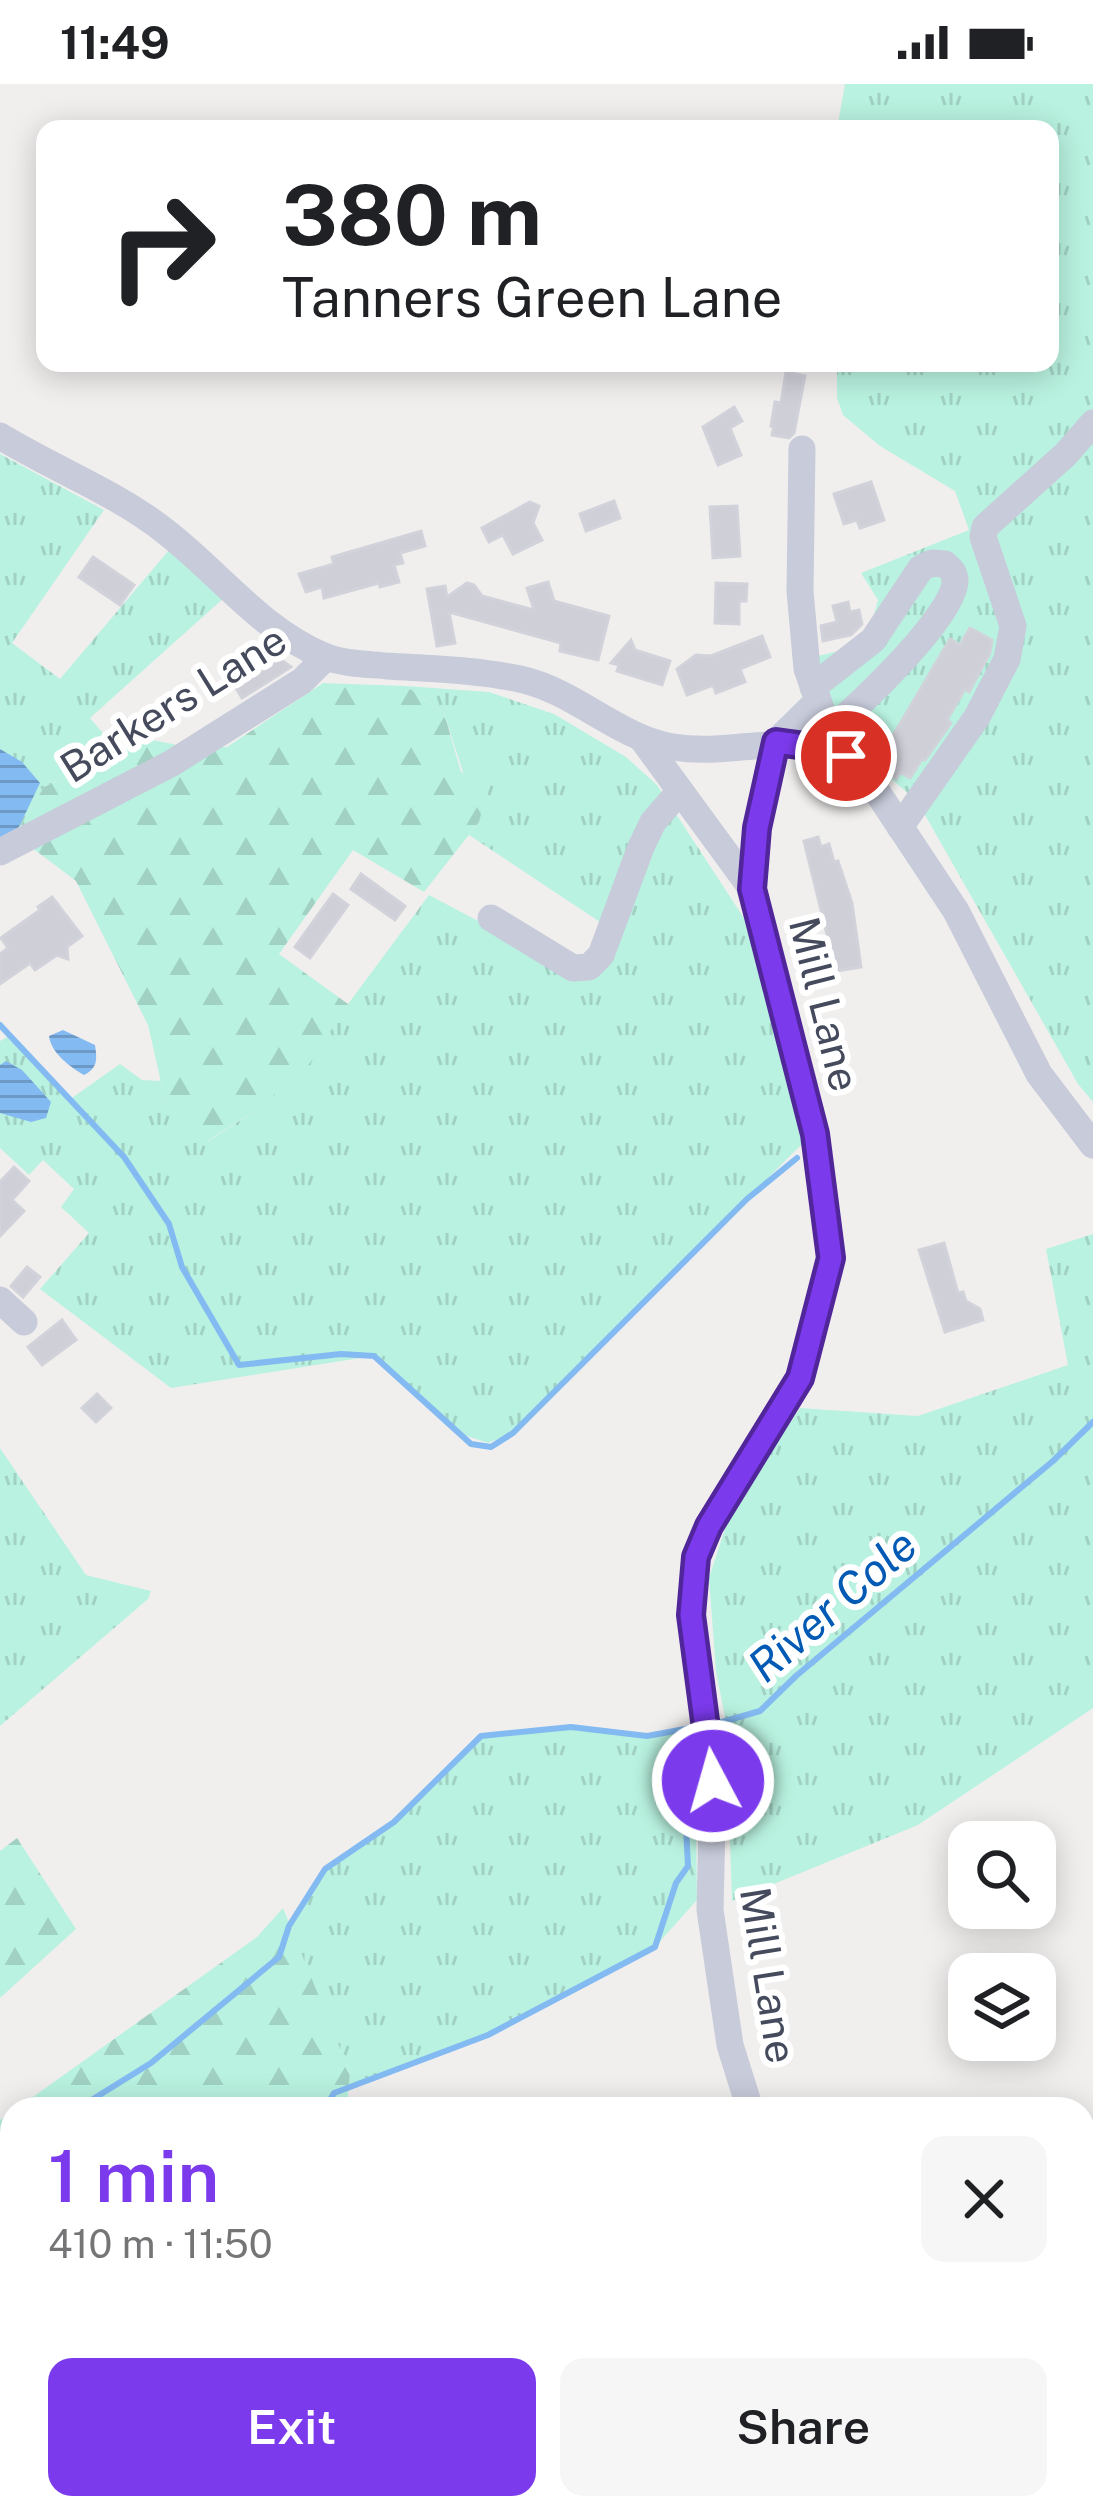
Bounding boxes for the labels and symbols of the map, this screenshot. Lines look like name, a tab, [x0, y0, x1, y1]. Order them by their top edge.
street label: Barkers Lane	[51, 614, 295, 792]
pin	[795, 705, 897, 807]
street label: Mill Lane	[780, 912, 870, 1096]
water label: River Cole	[737, 1518, 927, 1692]
position arrow	[650, 1718, 776, 1844]
street label: Mill Lane	[731, 1883, 807, 2067]

